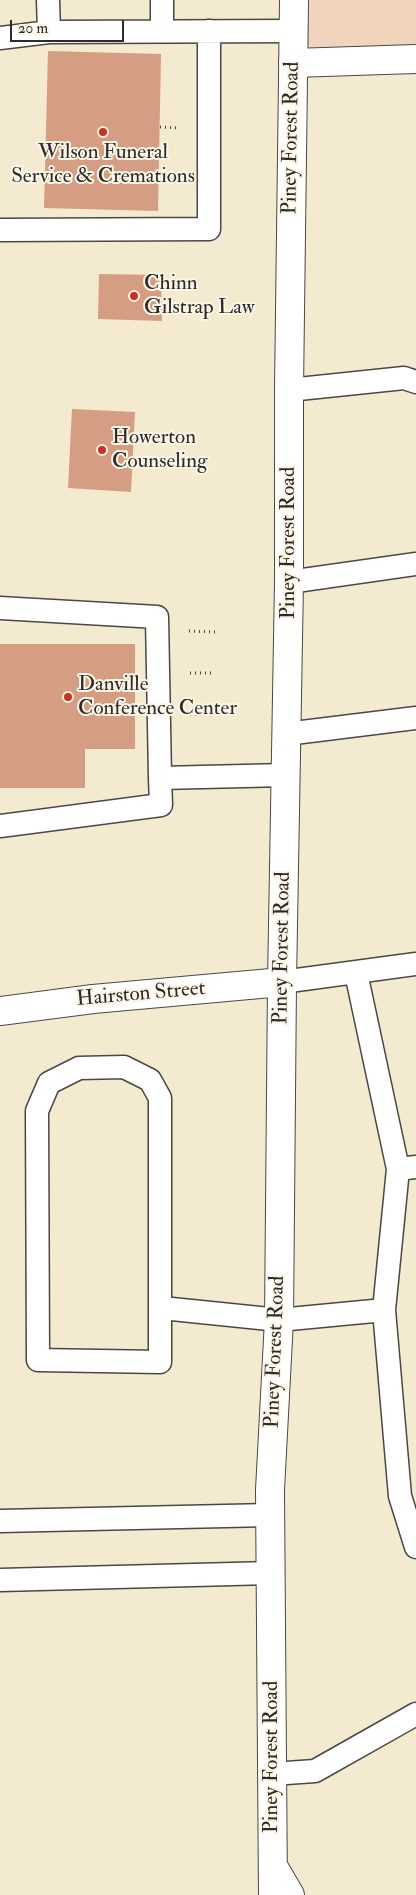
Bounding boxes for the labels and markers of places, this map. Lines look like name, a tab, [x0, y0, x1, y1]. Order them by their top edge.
marker: Wilson Funeral Service & Cremations	[97, 126, 109, 138]
place label: Wilson Funeral Service & Cremations	[11, 140, 195, 190]
place label: Chinn Gilstrap Law	[144, 271, 255, 321]
marker: Chinn Gilstrap Law	[128, 290, 140, 302]
place label: Howerton Counseling	[112, 425, 207, 475]
marker: Howerton Counseling	[96, 444, 108, 456]
place label: Danville Conference Center	[78, 672, 237, 722]
marker: Danville Conference Center	[62, 691, 74, 703]

